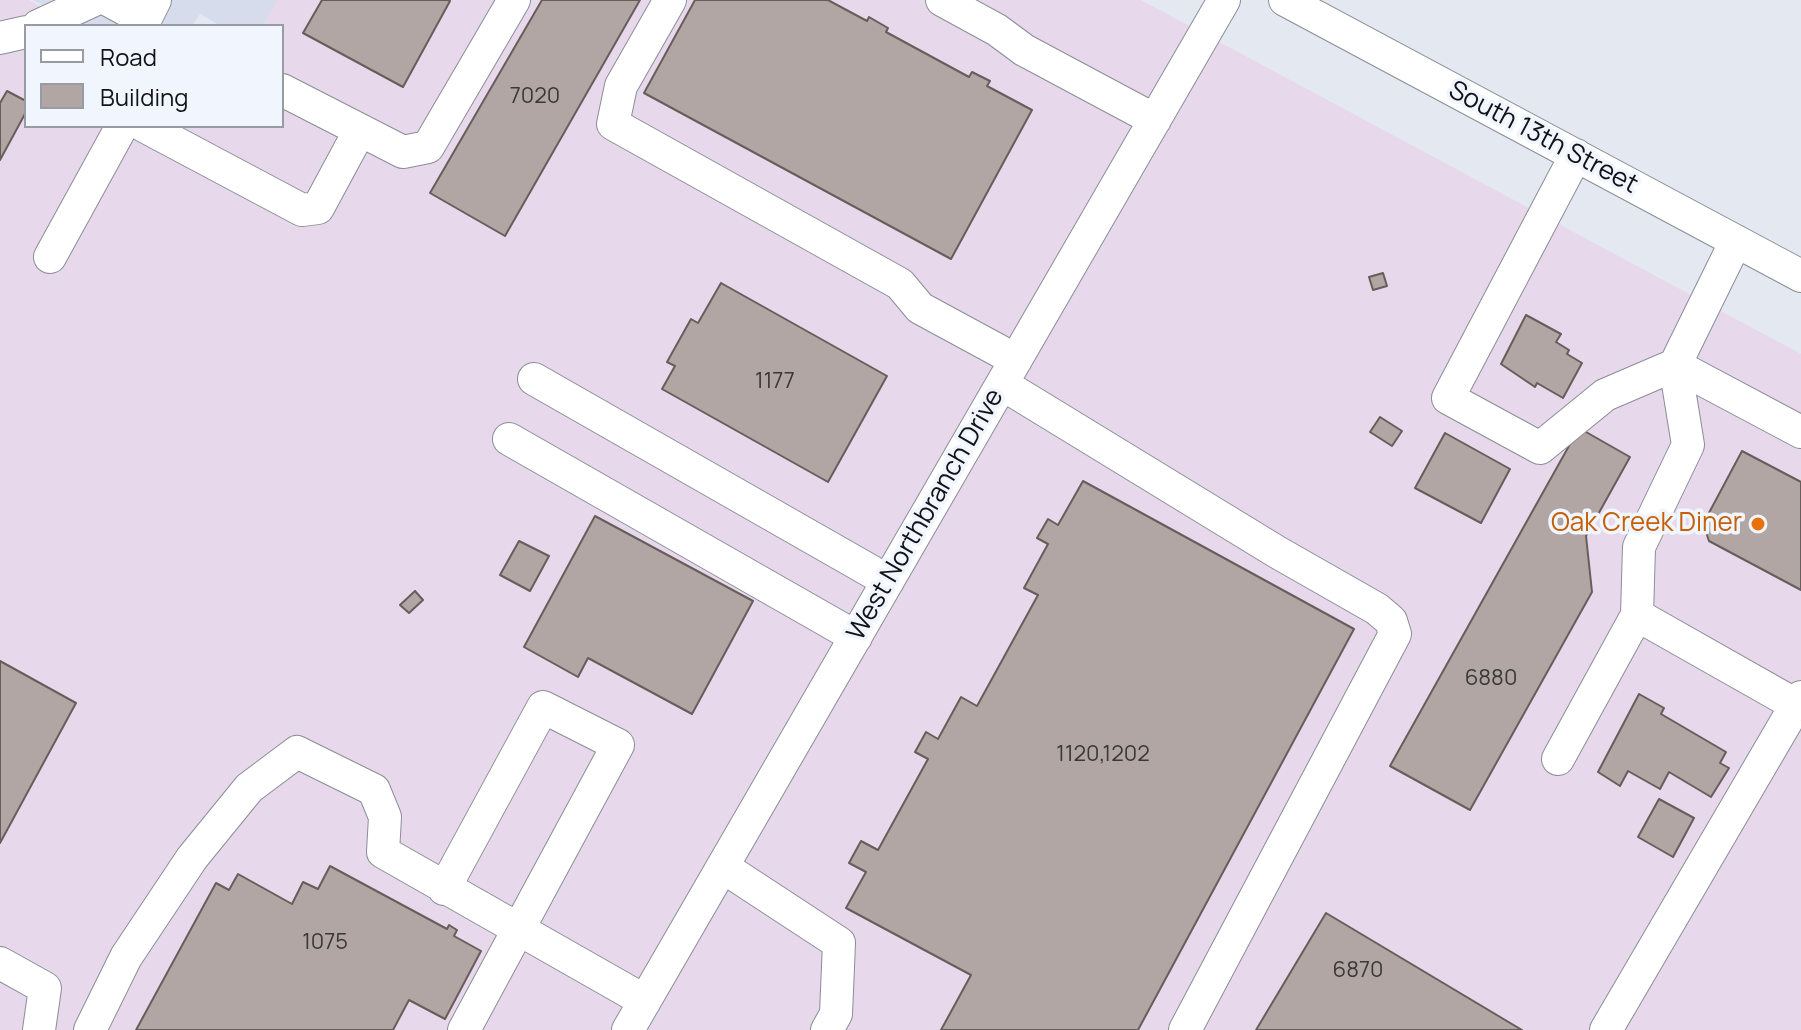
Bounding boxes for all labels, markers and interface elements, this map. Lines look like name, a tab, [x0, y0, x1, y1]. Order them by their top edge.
legend	[24, 24, 284, 128]
text: Road	[100, 40, 157, 73]
street label: South 13th Street	[1443, 75, 1643, 201]
text: Building	[100, 80, 188, 113]
house number: 7020	[510, 84, 560, 110]
house number: 1177	[755, 369, 795, 395]
street label: West Northbranch Drive	[841, 384, 1011, 646]
place label: Oak Creek Diner	[1551, 508, 1742, 540]
marker: Oak Creek Diner	[1749, 515, 1767, 533]
house number: 6880	[1465, 666, 1517, 692]
house number: 1120,1202	[1056, 742, 1150, 768]
house number: 1075	[302, 930, 348, 956]
house number: 6870	[1333, 958, 1383, 984]

